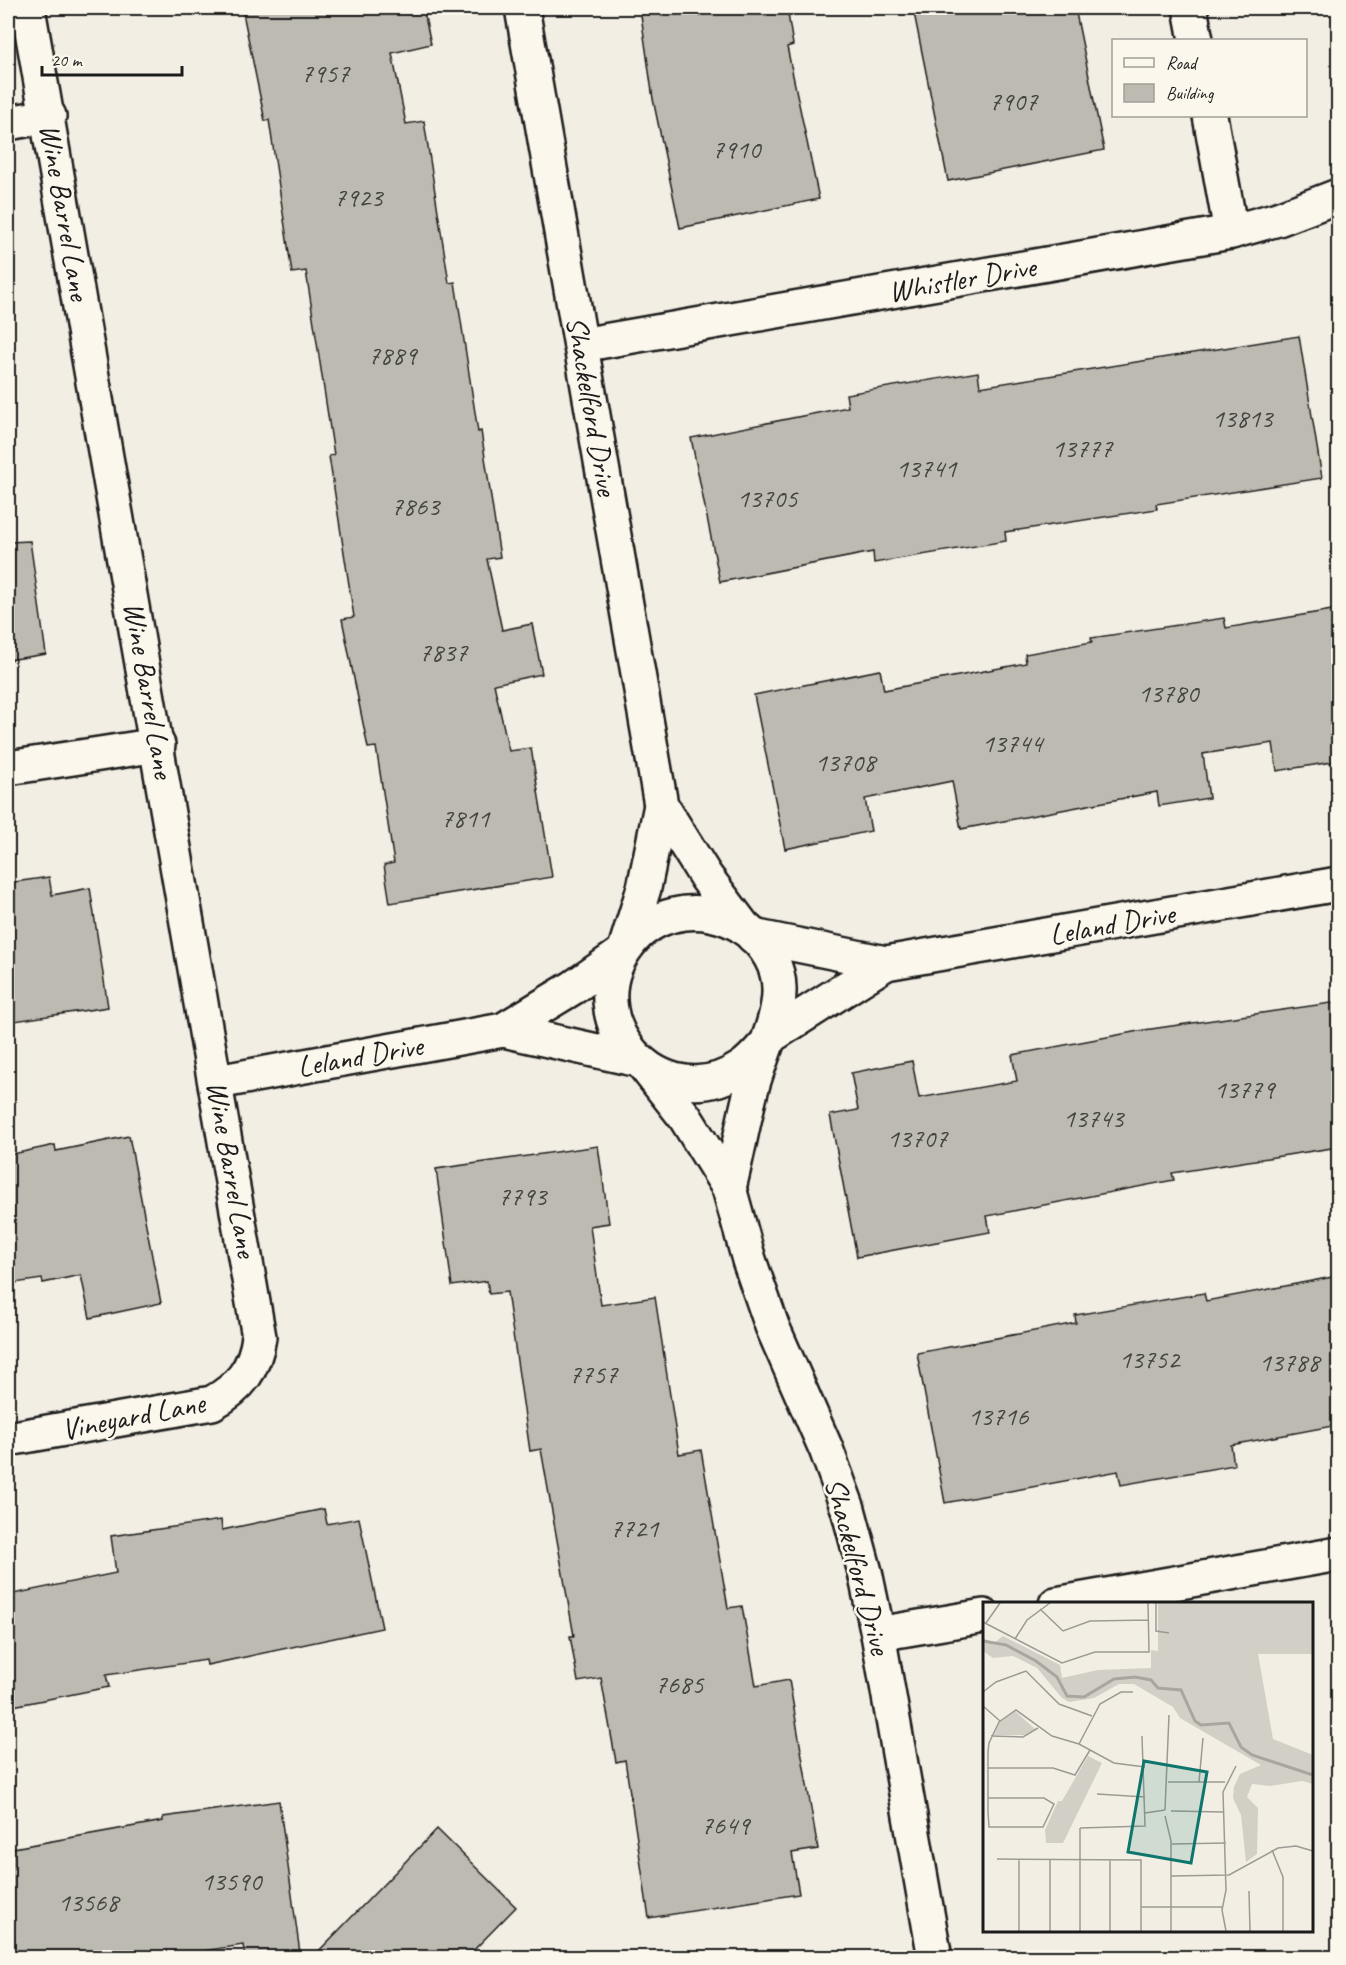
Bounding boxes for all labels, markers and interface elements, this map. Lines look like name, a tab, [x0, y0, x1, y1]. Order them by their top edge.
scale bar	[42, 39, 182, 77]
legend	[1112, 39, 1307, 117]
text: 20 m	[51, 49, 84, 71]
text: Road	[1166, 52, 1199, 74]
house number: 7957	[301, 56, 351, 90]
text: Building	[1166, 82, 1215, 104]
house number: 7907	[989, 84, 1039, 118]
street label: Wine Barrel Lane	[31, 121, 100, 305]
house number: 7910	[712, 132, 762, 166]
house number: 7923	[334, 180, 384, 214]
street label: Whistler Drive	[886, 247, 1041, 311]
street label: Shackelford Drive	[558, 314, 627, 501]
house number: 7889	[368, 338, 418, 372]
house number: 13813	[1212, 401, 1274, 435]
house number: 13777	[1052, 431, 1114, 465]
house number: 13741	[896, 451, 958, 485]
house number: 13705	[737, 481, 799, 515]
house number: 7863	[391, 489, 441, 523]
street label: Wine Barrel Lane	[115, 599, 184, 783]
house number: 7837	[419, 635, 469, 669]
house number: 13780	[1138, 676, 1200, 710]
house number: 13744	[982, 726, 1045, 760]
house number: 13708	[815, 745, 878, 779]
house number: 7811	[441, 801, 491, 835]
street label: Leland Drive	[1047, 894, 1180, 954]
street label: Leland Drive	[295, 1026, 428, 1086]
house number: 13779	[1214, 1072, 1276, 1106]
street label: Wine Barrel Lane	[198, 1078, 267, 1262]
house number: 13743	[1063, 1101, 1125, 1135]
house number: 13707	[887, 1121, 949, 1155]
house number: 7793	[498, 1179, 548, 1213]
house number: 13752	[1119, 1342, 1181, 1376]
house number: 13788	[1259, 1345, 1322, 1379]
house number: 7757	[569, 1357, 619, 1391]
street label: Vineyard Lane	[58, 1383, 210, 1448]
house number: 13716	[968, 1399, 1029, 1433]
street label: Shackelford Drive	[816, 1474, 900, 1661]
house number: 7721	[610, 1511, 660, 1545]
inset map	[983, 1602, 1313, 1932]
house number: 7685	[655, 1667, 705, 1701]
house number: 7649	[701, 1808, 751, 1842]
house number: 13590	[201, 1864, 263, 1898]
house number: 13568	[58, 1885, 121, 1919]

